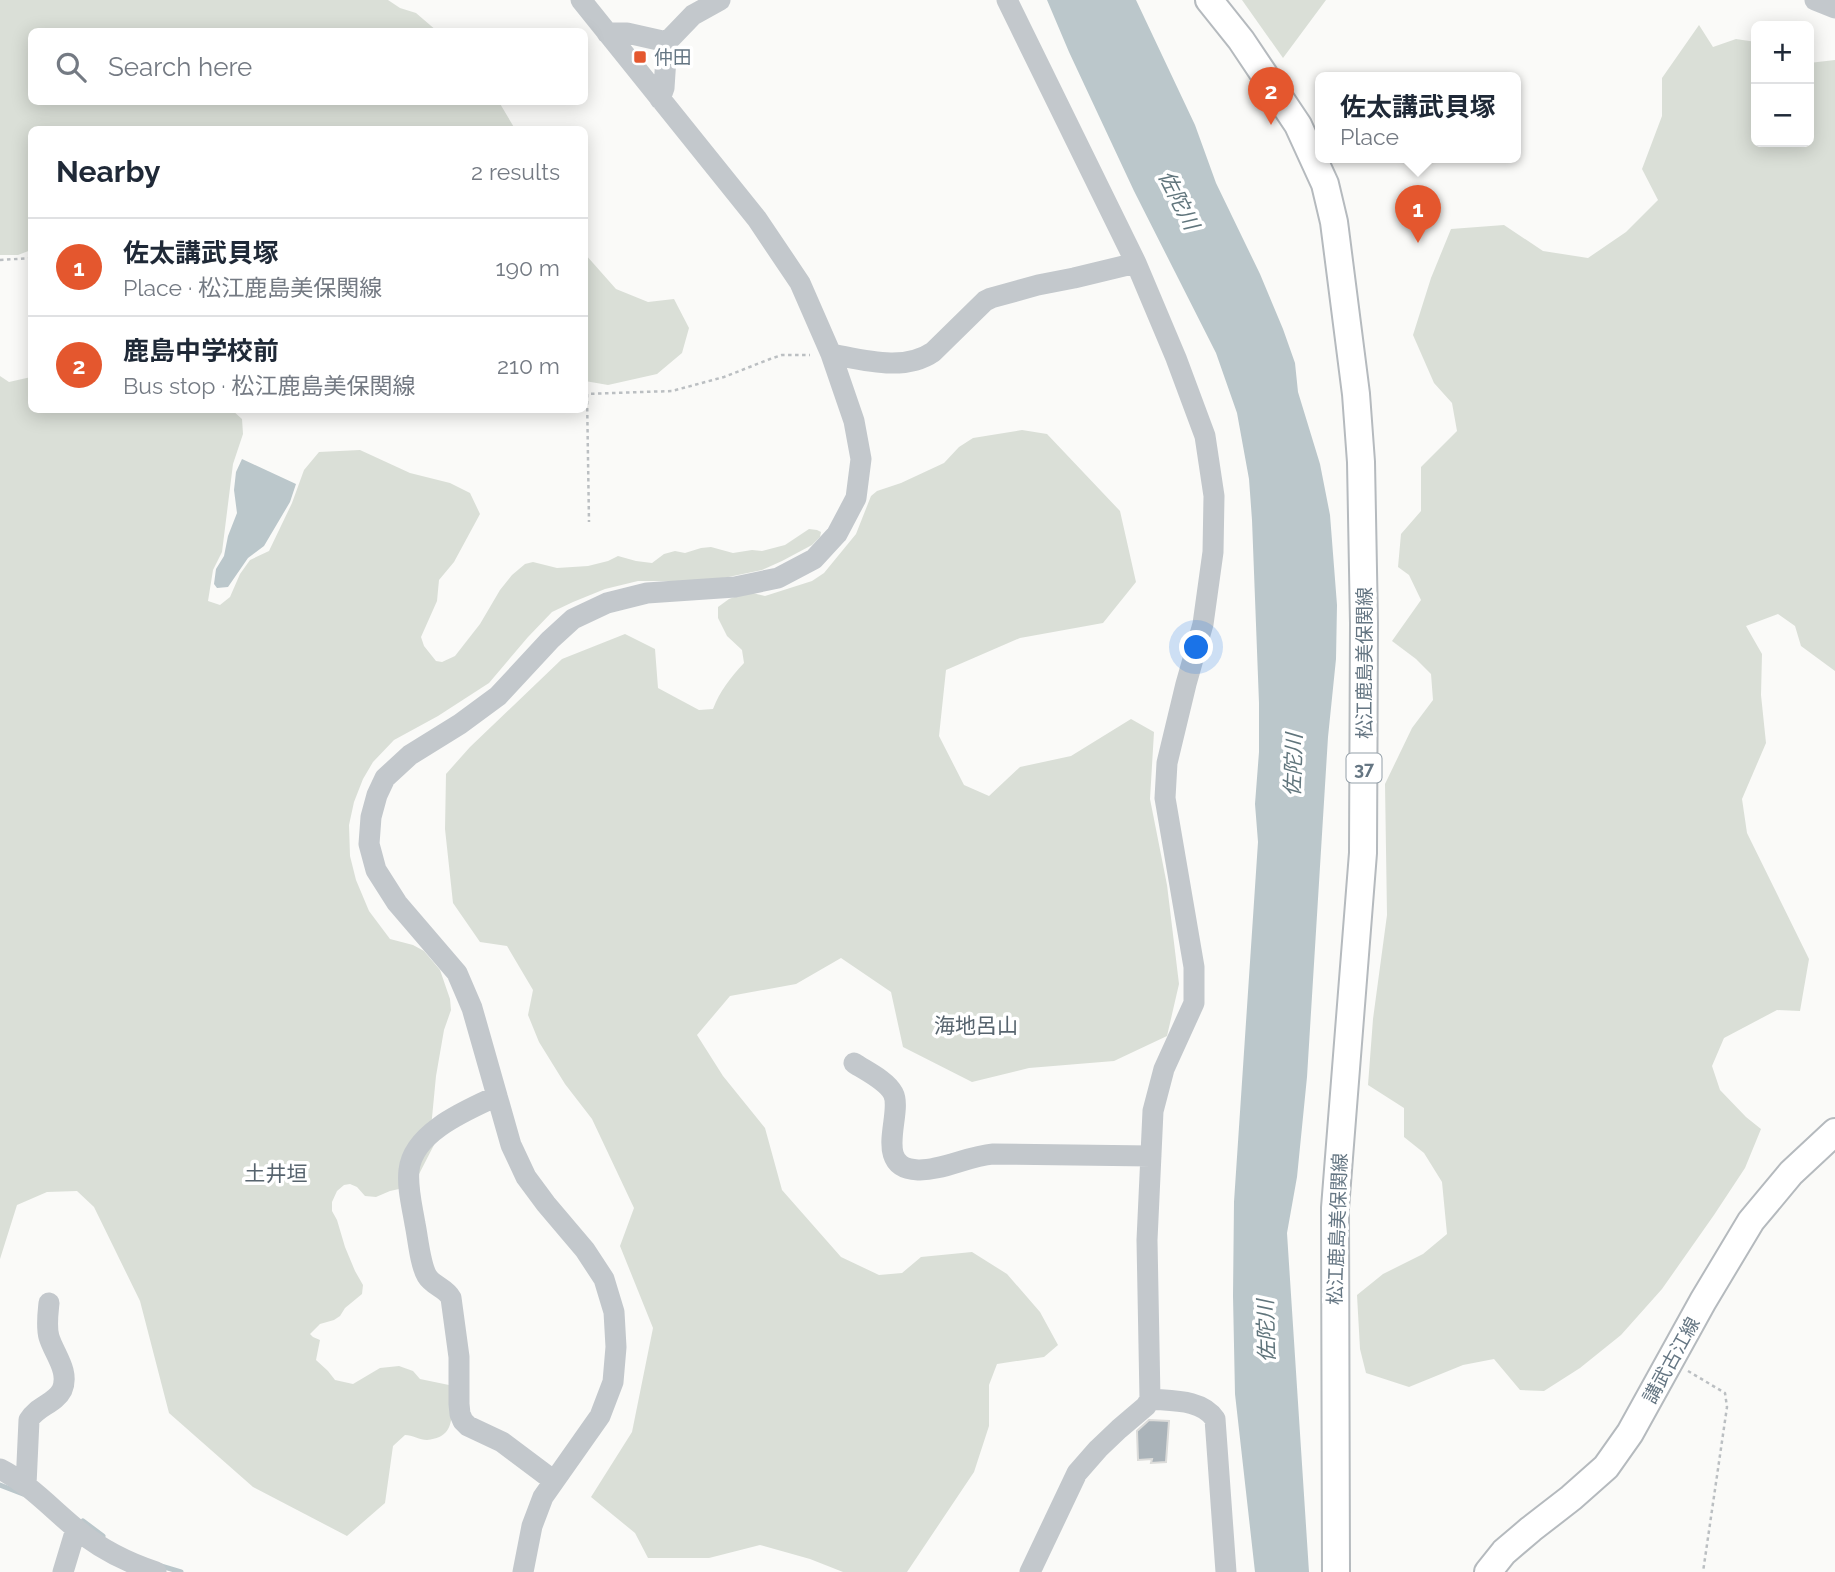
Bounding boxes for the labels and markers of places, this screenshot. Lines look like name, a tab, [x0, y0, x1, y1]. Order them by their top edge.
place label: 仲田	[654, 46, 692, 68]
marker: 仲田	[632, 49, 648, 65]
pin: 2	[1248, 67, 1294, 125]
pin: 1	[1395, 185, 1441, 243]

